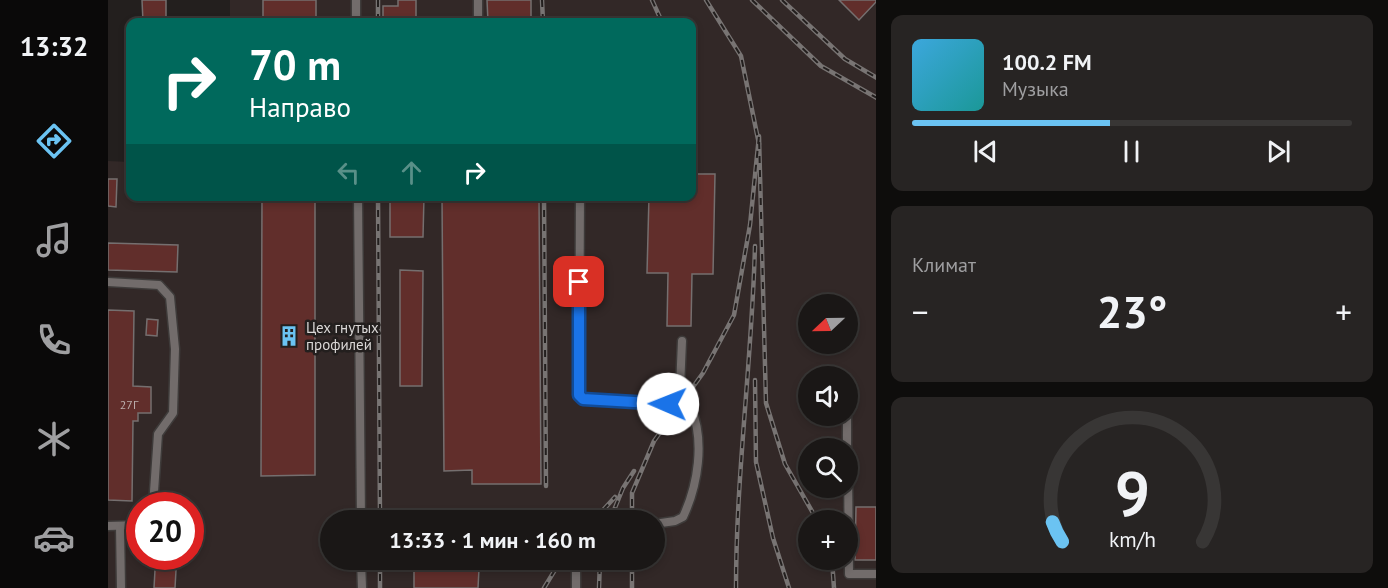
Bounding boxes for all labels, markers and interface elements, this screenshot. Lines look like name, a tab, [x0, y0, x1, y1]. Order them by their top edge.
text: 13:32	[20, 29, 88, 63]
text: 70 m	[249, 37, 341, 92]
icon: right	[150, 42, 228, 120]
text: 100.2 FM	[1002, 48, 1092, 76]
text: Музыка	[1002, 76, 1069, 102]
text: Направо	[249, 90, 351, 124]
icon: directions	[33, 120, 75, 162]
icon: previous	[969, 135, 1002, 168]
icon: pause	[1115, 135, 1148, 168]
icon: next	[1262, 135, 1295, 168]
icon: left	[332, 156, 365, 189]
icon: ahead	[395, 156, 428, 189]
icon: right	[458, 156, 491, 189]
icon: music	[33, 219, 75, 261]
text: Климат	[912, 252, 976, 278]
pin	[553, 256, 604, 307]
icon: arrive	[562, 265, 595, 298]
text: 23°	[1097, 282, 1167, 340]
text: −	[912, 290, 929, 333]
text: +	[1335, 290, 1352, 333]
north arrow	[798, 294, 858, 354]
map controls	[798, 294, 858, 570]
place label: Цех гнутых профилей	[306, 318, 379, 354]
icon: phone	[33, 319, 75, 361]
building icon: Цех гнутых профилей	[277, 324, 301, 348]
button: sound	[798, 366, 858, 426]
position arrow	[636, 372, 700, 436]
house number: 27Г	[120, 397, 139, 412]
icon: climate	[33, 418, 75, 460]
button: search	[798, 438, 858, 498]
text: 9	[1114, 452, 1150, 533]
speed limit sign: 20	[126, 492, 204, 570]
button: +	[798, 510, 858, 570]
icon: car	[33, 517, 75, 559]
text: km/h	[1108, 525, 1155, 553]
text: 13:33 · 1 мин · 160 m	[389, 526, 596, 554]

